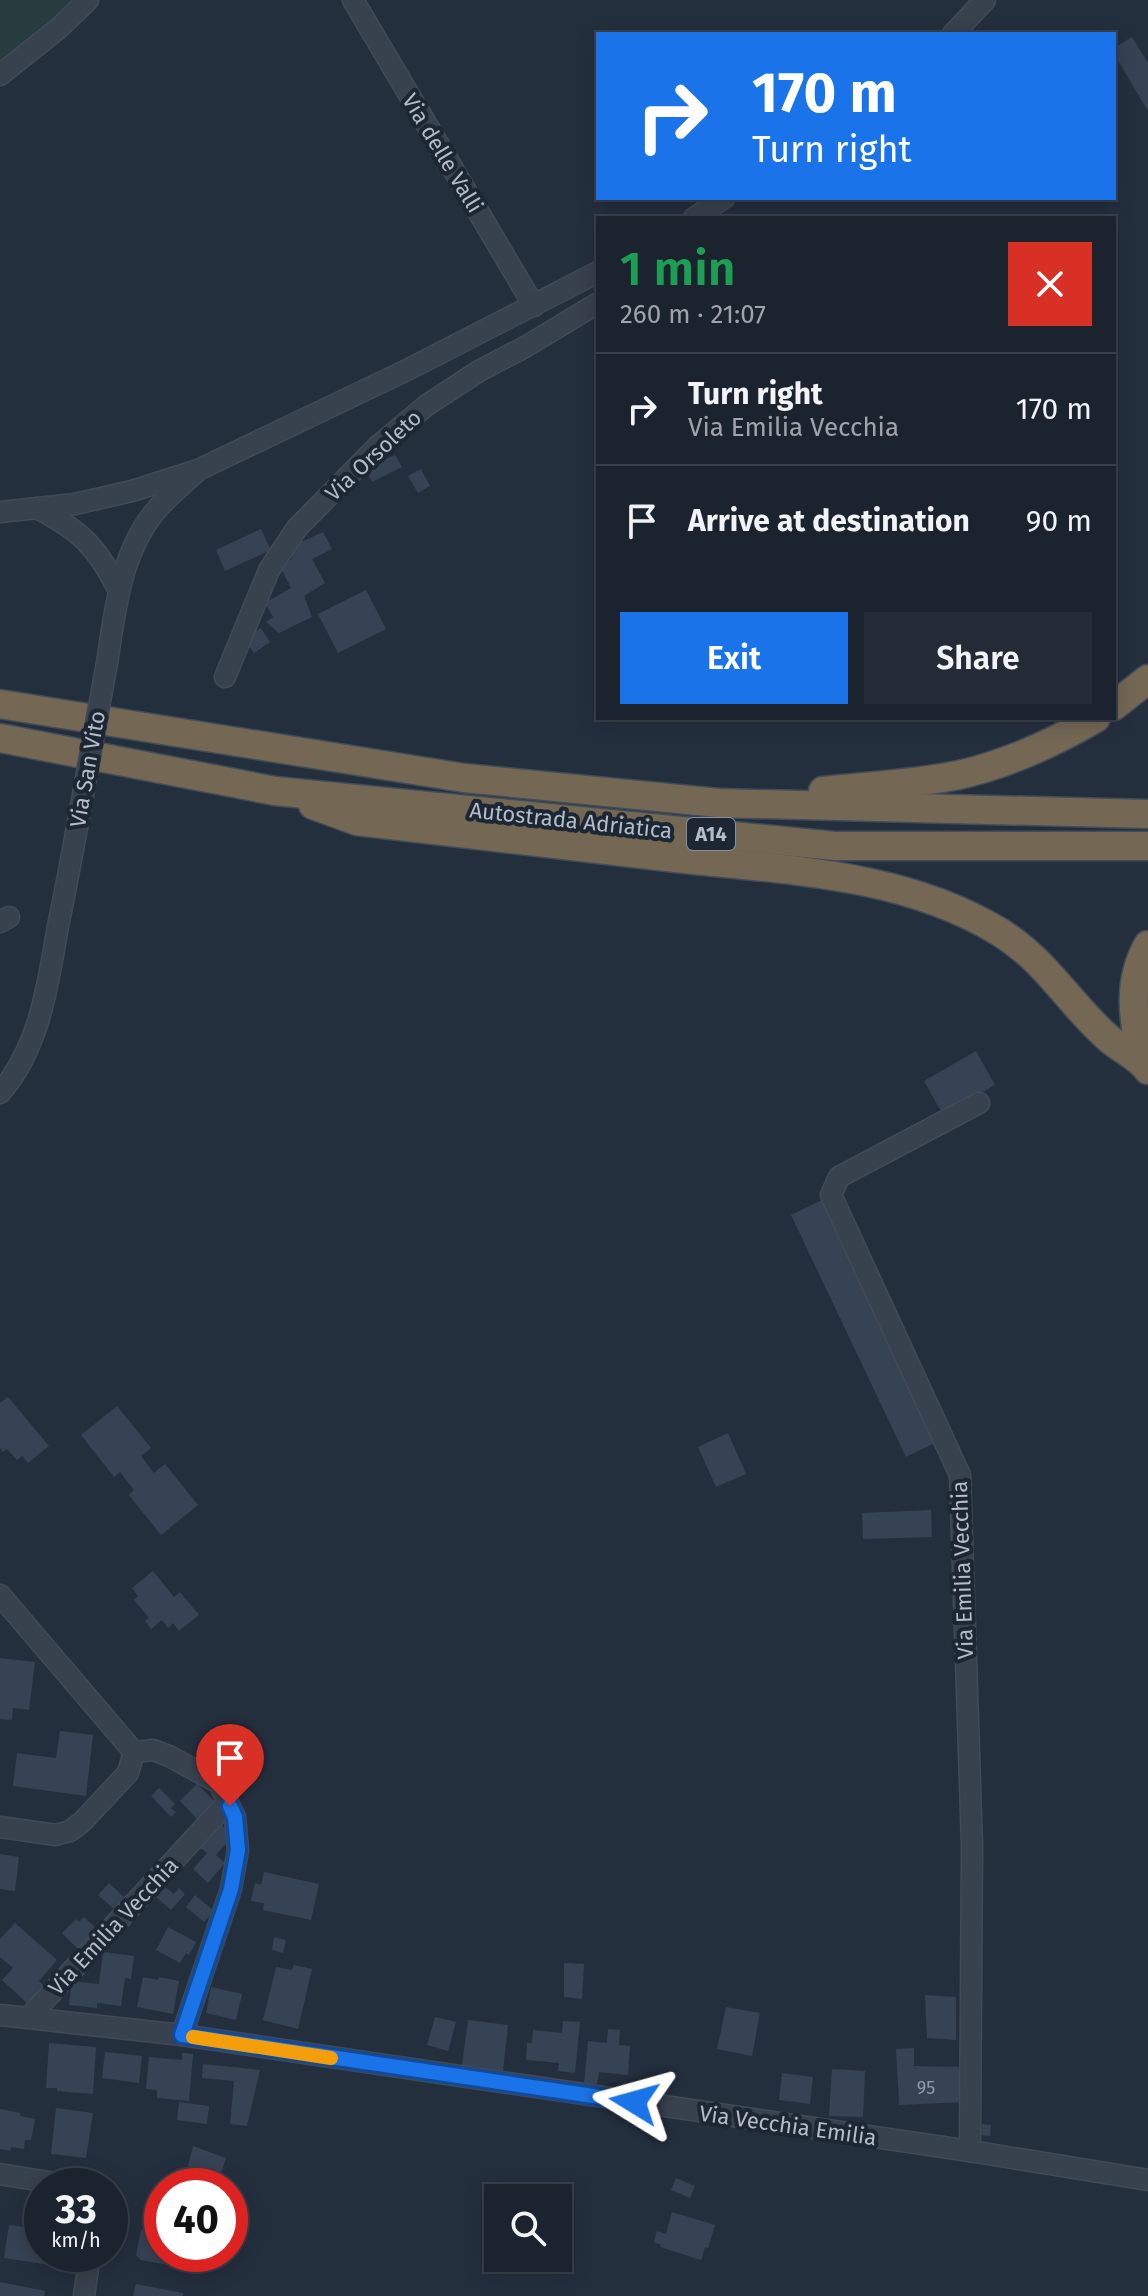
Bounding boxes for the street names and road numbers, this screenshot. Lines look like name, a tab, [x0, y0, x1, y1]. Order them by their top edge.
street label: Via delle Valli	[396, 89, 489, 218]
street label: Via Orsoleto	[320, 404, 427, 507]
street label: Via San Vito	[64, 709, 111, 829]
street label: Autostrada Adriatica	[468, 796, 674, 845]
road number: A14	[687, 818, 735, 850]
street label: Via Emilia Vecchia	[946, 1480, 979, 1660]
street label: Via Emilia Vecchia	[43, 1852, 184, 2001]
street label: Via Vecchia Emilia	[698, 2100, 878, 2151]

